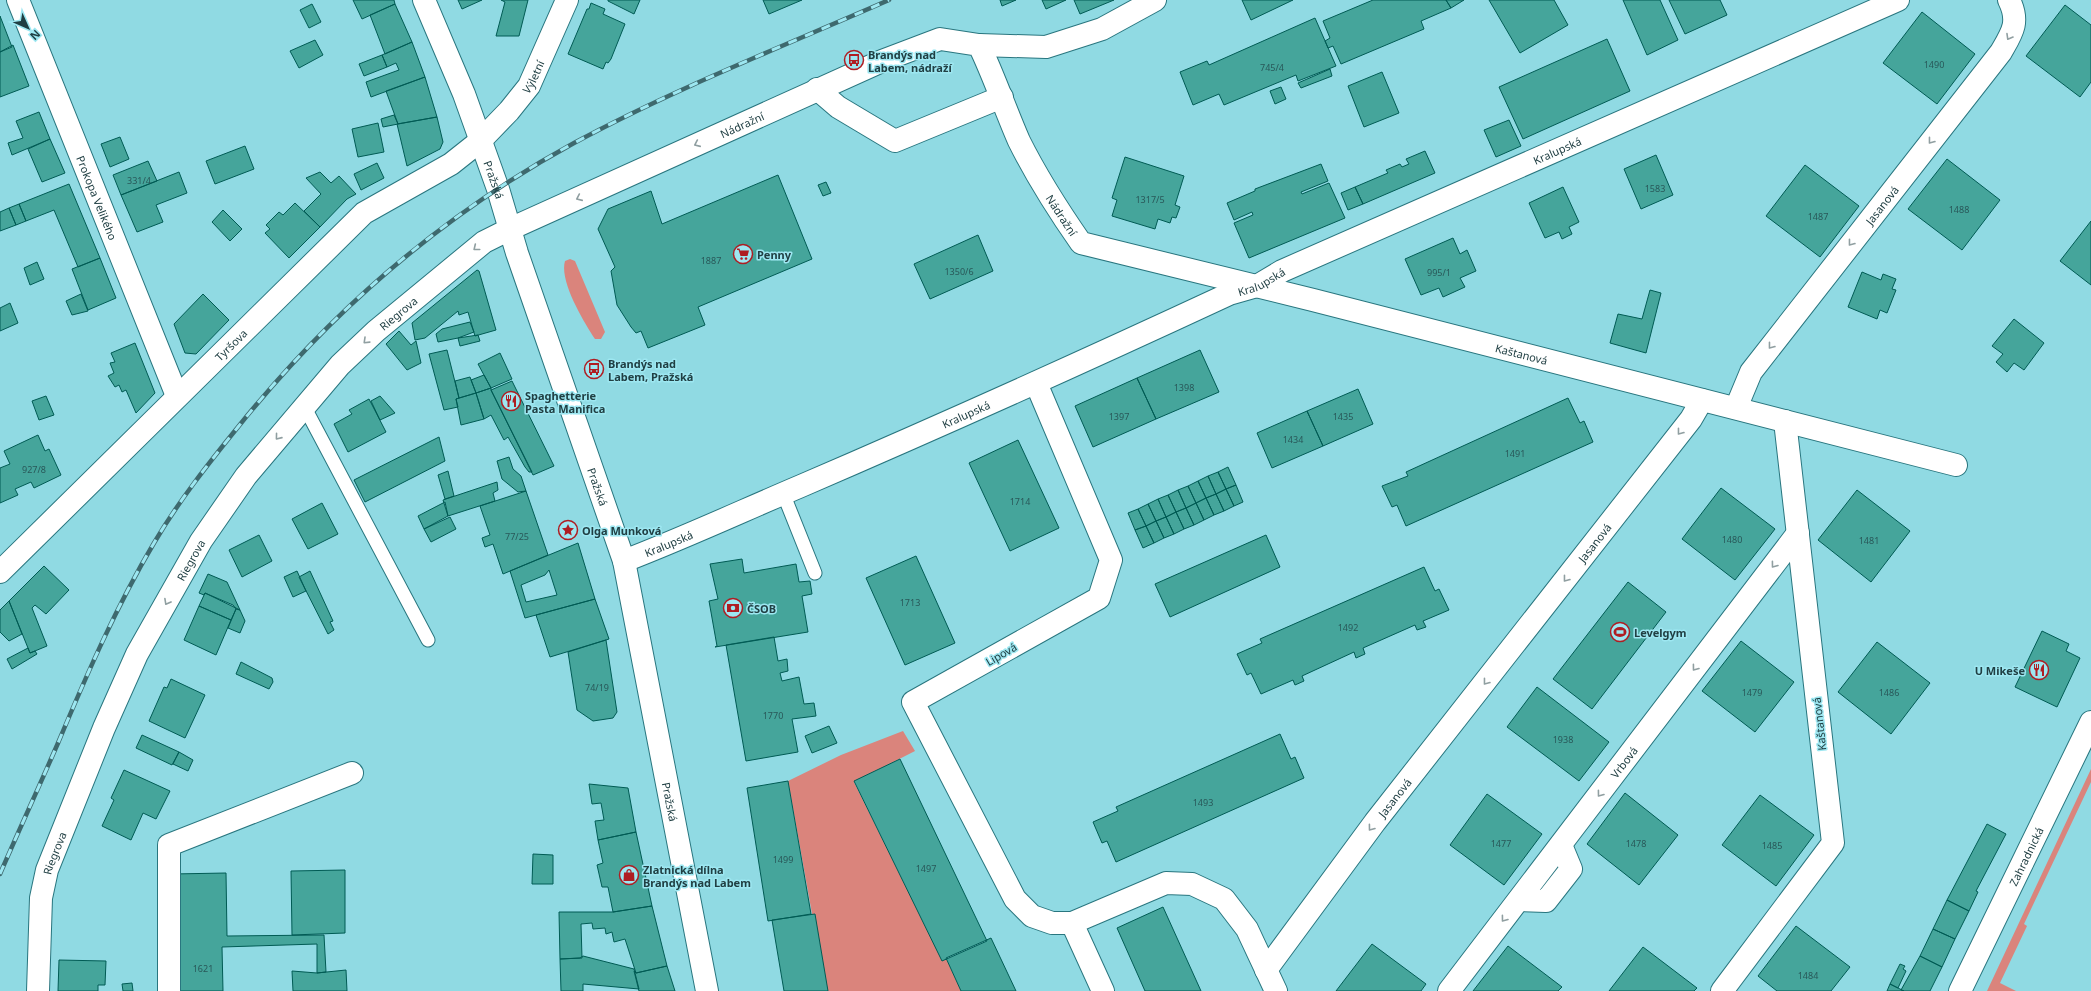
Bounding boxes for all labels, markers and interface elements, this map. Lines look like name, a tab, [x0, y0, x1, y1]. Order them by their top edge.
north arrow	[8, 8, 48, 48]
text: N	[27, 27, 44, 44]
one-way arrow	[2007, 33, 2014, 40]
place label: Brandýs nad Labem, nádraží	[868, 47, 952, 75]
bus stop icon: Brandýs nad Labem, nádraží	[843, 49, 865, 71]
street label: Výletní	[519, 57, 547, 96]
house number: 1490	[1924, 58, 1944, 71]
house number: 745/4	[1260, 61, 1284, 74]
street label: Nádražní	[717, 107, 767, 141]
street label: Kralupská	[1531, 133, 1583, 167]
one-way arrow	[1929, 136, 1936, 143]
one-way arrow	[694, 139, 701, 147]
street label: Prokopa Velikého	[74, 153, 121, 242]
street label: Pražská	[481, 158, 508, 201]
house number: 331/4	[127, 174, 151, 187]
house number: 1583	[1645, 182, 1665, 195]
street label: Jasanová	[1861, 182, 1901, 228]
street label: Nádražní	[1043, 191, 1082, 240]
one-way arrow	[575, 193, 582, 201]
house number: 1317/5	[1135, 193, 1165, 206]
house number: 1488	[1949, 203, 1969, 216]
house number: 1487	[1808, 210, 1828, 223]
one-way arrow	[1849, 239, 1856, 246]
supermarket icon: Penny	[732, 243, 754, 265]
one-way arrow	[474, 244, 481, 251]
place label: Penny	[757, 247, 792, 262]
house number: 1887	[701, 254, 721, 267]
street label: Kralupská	[1236, 264, 1287, 299]
house number: 1350/6	[944, 265, 974, 278]
house number: 995/1	[1427, 266, 1451, 279]
street label: Riegrova	[376, 293, 420, 333]
street label: Tyršova	[211, 325, 250, 364]
one-way arrow	[363, 336, 371, 343]
street label: Kaštanová	[1494, 340, 1549, 367]
one-way arrow	[1769, 341, 1776, 348]
place label: Brandýs nad Labem, Pražská	[608, 356, 693, 384]
bus stop icon: Brandýs nad Labem, Pražská	[583, 358, 605, 380]
house number: 1398	[1174, 381, 1194, 394]
place label: Spaghetterie Pasta Manifica	[525, 388, 605, 416]
restaurant icon: Spaghetterie Pasta Manifica	[500, 390, 522, 412]
street label: Kralupská	[939, 397, 992, 431]
house number: 1397	[1109, 410, 1129, 423]
house number: 1435	[1333, 410, 1353, 423]
one-way arrow	[1678, 428, 1685, 435]
one-way arrow	[276, 432, 283, 439]
house number: 1434	[1283, 433, 1303, 446]
house number: 1491	[1505, 447, 1525, 460]
house number: 927/8	[22, 463, 46, 476]
street label: Pražská	[585, 465, 612, 508]
house number: 1714	[1010, 495, 1030, 508]
place icon: Olga Munková	[557, 519, 579, 541]
street label: Jasanová	[1574, 520, 1614, 566]
place label: Olga Munková	[582, 523, 661, 538]
street label: Kralupská	[642, 526, 695, 560]
house number: 77/25	[505, 530, 529, 543]
house number: 1480	[1722, 533, 1742, 546]
house number: 1481	[1859, 534, 1879, 547]
street label: Riegrova	[173, 536, 208, 583]
one-way arrow	[1772, 560, 1779, 567]
one-way arrow	[1564, 575, 1571, 582]
house number: 1713	[900, 596, 920, 609]
bank icon: ČSOB	[722, 597, 744, 619]
one-way arrow	[164, 598, 171, 605]
place label: ČSOB	[747, 601, 776, 616]
house number: 1492	[1338, 621, 1358, 634]
sports icon: Levelgym	[1609, 621, 1631, 643]
place label: Levelgym	[1634, 625, 1687, 640]
street label: Lipová	[983, 639, 1019, 669]
restaurant icon: U Mikeše	[2028, 659, 2050, 681]
place label: U Mikeše	[1975, 663, 2025, 678]
one-way arrow	[1693, 664, 1700, 671]
one-way arrow	[1484, 677, 1491, 684]
house number: 74/19	[585, 681, 609, 694]
house number: 1479	[1742, 686, 1762, 699]
house number: 1486	[1879, 686, 1899, 699]
street label: Kaštanová	[1809, 697, 1829, 751]
house number: 1770	[763, 709, 783, 722]
house number: 1938	[1553, 733, 1573, 746]
street label: Vrbová	[1607, 743, 1640, 781]
street label: Jasanová	[1374, 775, 1414, 821]
street label: Pražská	[659, 781, 682, 823]
one-way arrow	[1598, 789, 1605, 796]
house number: 1493	[1193, 796, 1213, 809]
one-way arrow	[1369, 823, 1376, 830]
street label: Zahradnická	[2005, 824, 2046, 888]
street label: Riegrova	[39, 829, 69, 876]
house number: 1477	[1491, 837, 1511, 850]
house number: 1478	[1626, 837, 1646, 850]
house number: 1485	[1762, 839, 1782, 852]
house number: 1499	[773, 853, 793, 866]
place label: Zlatnická dílna Brandýs nad Labem	[643, 862, 751, 890]
house number: 1497	[916, 862, 936, 875]
shop icon: Zlatnická dílna Brandýs nad Labem	[618, 864, 640, 886]
one-way arrow	[1502, 915, 1509, 922]
house number: 1621	[193, 962, 213, 975]
house number: 1484	[1798, 969, 1818, 982]

